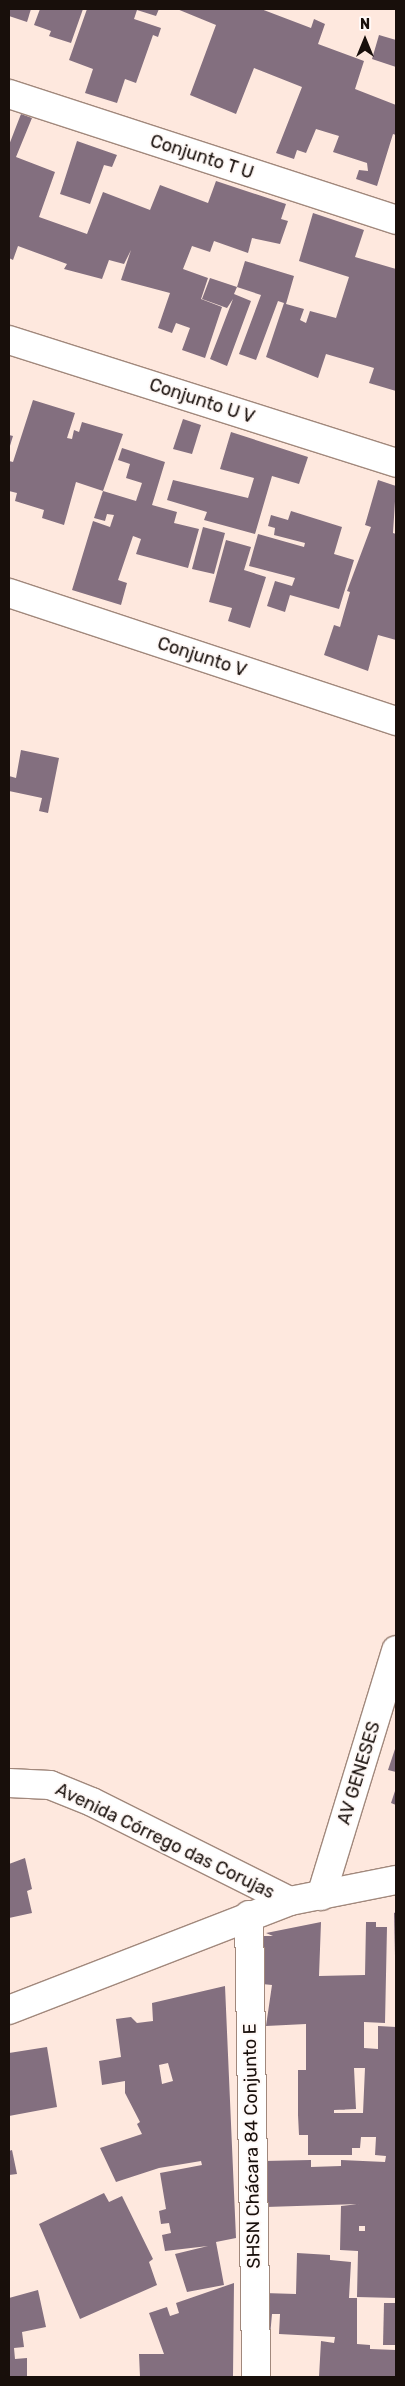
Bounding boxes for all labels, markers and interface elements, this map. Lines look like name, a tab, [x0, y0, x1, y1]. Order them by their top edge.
north arrow	[340, 15, 390, 65]
text: N	[360, 16, 370, 33]
street label: Conjunto T U	[147, 130, 257, 184]
street label: Conjunto U V	[146, 374, 258, 428]
street label: Conjunto V	[154, 632, 250, 682]
street label: AV GENESES	[333, 1719, 385, 1827]
street label: Avenida Córrego das Corujas	[52, 1778, 278, 1904]
street label: SHSN Chácara 84 Conjunto E	[239, 2023, 265, 2269]

